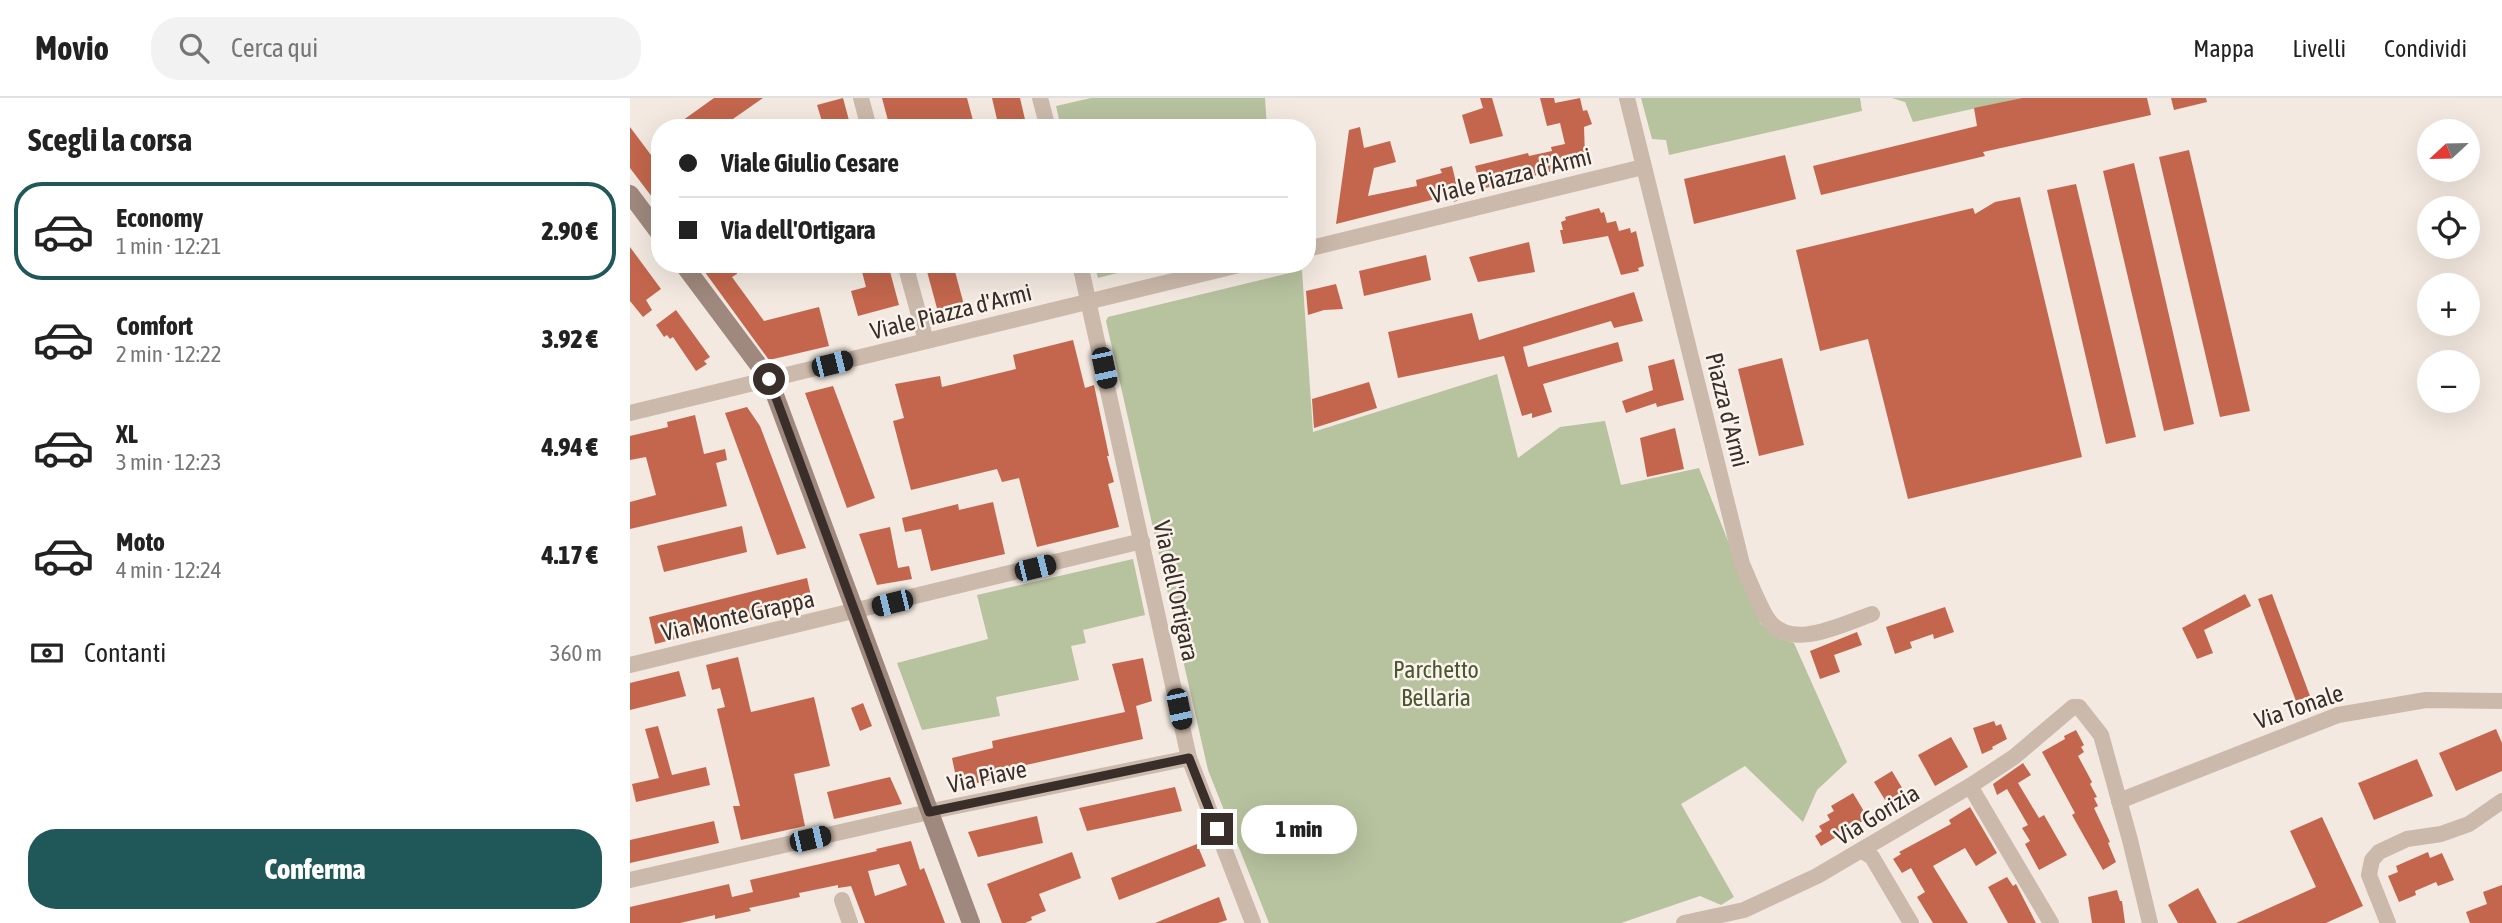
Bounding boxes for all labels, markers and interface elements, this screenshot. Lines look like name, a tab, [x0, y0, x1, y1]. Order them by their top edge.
search box	[151, 17, 641, 80]
text: Movio	[35, 29, 109, 67]
icon: search	[175, 29, 213, 67]
text: Cerca qui	[231, 33, 318, 63]
text: Mappa	[2193, 35, 2254, 62]
text: Livelli	[2292, 35, 2346, 62]
text: Condividi	[2384, 35, 2467, 62]
north arrow	[2417, 119, 2480, 182]
map controls	[2417, 119, 2480, 413]
text: Scegli la corsa	[28, 121, 192, 158]
street label: Viale Piazza d'Armi	[1427, 142, 1594, 209]
text: Viale Giulio Cesare	[721, 148, 899, 178]
button: locate	[2417, 196, 2480, 259]
icon: car	[32, 200, 95, 263]
text: Economy	[116, 203, 203, 233]
text: Via dell'Ortigara	[721, 215, 876, 245]
text: 2.90 €	[541, 216, 598, 246]
text: 1 min · 12:21	[116, 233, 222, 259]
button: +	[2417, 273, 2480, 336]
street label: Viale Piazza d'Armi	[867, 278, 1034, 345]
icon: car	[32, 308, 95, 371]
text: Comfort	[116, 311, 193, 341]
text: 3.92 €	[541, 324, 598, 354]
text: 2 min · 12:22	[116, 341, 222, 367]
car	[1090, 345, 1119, 391]
car	[810, 349, 855, 379]
street label: Piazza d'Armi	[1700, 350, 1755, 470]
button: −	[2417, 350, 2480, 413]
route start	[753, 363, 785, 395]
icon: car	[32, 416, 95, 479]
text: XL	[116, 419, 138, 449]
text: 4.94 €	[541, 432, 598, 462]
text: 3 min · 12:23	[116, 449, 222, 475]
street label: Via dell'Ortigara	[1148, 518, 1205, 664]
icon: car	[32, 524, 95, 587]
text: Moto	[116, 527, 165, 557]
text: 4.17 €	[541, 540, 598, 570]
car	[1013, 553, 1058, 583]
text: 4 min · 12:24	[116, 557, 222, 583]
street label: Via Monte Grappa	[659, 585, 817, 646]
car	[870, 588, 915, 618]
icon: cash	[28, 634, 66, 672]
text: Contanti	[84, 638, 166, 668]
text: 360 m	[550, 640, 602, 666]
park label: Parchetto Bellaria	[1393, 656, 1479, 711]
street label: Via Tonale	[2251, 679, 2347, 734]
car	[1165, 686, 1194, 732]
street label: Via Piave	[945, 755, 1029, 798]
street label: Via Gorizia	[1830, 779, 1924, 850]
callout: 1 min	[1242, 804, 1357, 854]
route end	[1201, 813, 1233, 845]
text: 1 min	[1276, 816, 1322, 842]
car	[788, 824, 833, 854]
button: Conferma	[28, 829, 602, 909]

